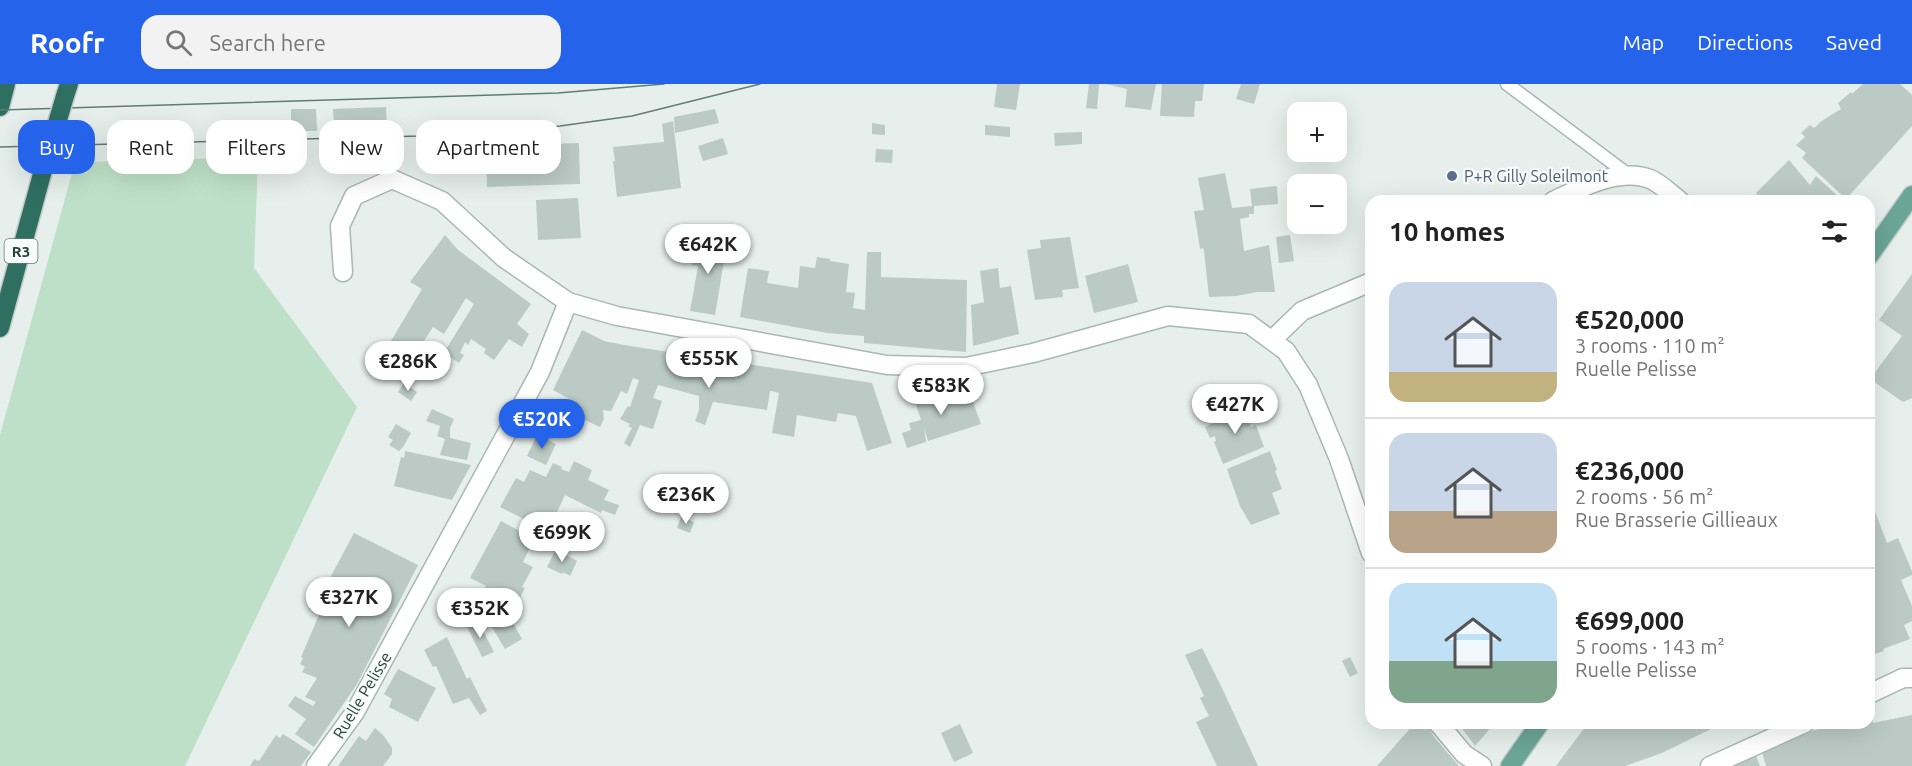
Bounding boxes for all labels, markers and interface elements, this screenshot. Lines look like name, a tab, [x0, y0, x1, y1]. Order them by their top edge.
search box	[141, 15, 561, 69]
icon: search	[162, 26, 195, 59]
text: Roofr	[30, 27, 105, 58]
text: Search here	[210, 30, 326, 55]
text: Map	[1623, 30, 1664, 54]
text: Directions	[1697, 30, 1793, 54]
text: Saved	[1826, 30, 1882, 54]
map controls	[1287, 102, 1347, 234]
button: +	[1287, 102, 1347, 162]
chip: Buy	[18, 120, 95, 174]
chip: Rent	[107, 120, 194, 174]
chip: Filters	[206, 120, 307, 174]
chip: New	[319, 120, 404, 174]
chip: Apartment	[416, 120, 561, 174]
place label: P+R Gilly Soleilmont	[1464, 167, 1609, 185]
marker: P+R Gilly Soleilmont	[1445, 169, 1459, 183]
button: −	[1287, 174, 1347, 234]
icon: filters	[1818, 215, 1851, 248]
text: 10 homes	[1389, 217, 1505, 246]
pin: €642K	[666, 224, 750, 275]
text: €642K	[679, 232, 737, 255]
road number: R3	[4, 239, 38, 263]
text: €520,000	[1575, 305, 1684, 334]
icon: home	[1437, 306, 1509, 378]
text: 3 rooms · 110 m²	[1575, 334, 1725, 357]
pin: €555K	[667, 338, 751, 389]
pin: €286K	[366, 341, 450, 392]
text: €555K	[680, 346, 738, 369]
text: €286K	[379, 349, 437, 372]
text: Ruelle Pelisse	[1575, 357, 1697, 380]
pin: €583K	[899, 365, 983, 416]
text: €583K	[912, 373, 970, 396]
pin: €427K	[1193, 384, 1277, 435]
text: €427K	[1206, 392, 1264, 415]
pin: €520K	[500, 399, 584, 450]
text: €520K	[513, 407, 571, 430]
text: €236,000	[1575, 456, 1684, 485]
icon: home	[1437, 457, 1509, 529]
pin: €236K	[644, 474, 728, 525]
text: €236K	[657, 482, 715, 505]
text: 2 rooms · 56 m²	[1575, 485, 1713, 508]
text: Rue Brasserie Gillieaux	[1575, 508, 1778, 531]
pin: €699K	[520, 512, 604, 563]
text: €699K	[533, 520, 591, 543]
pin: €327K	[307, 577, 391, 628]
text: €327K	[320, 585, 378, 608]
pin: €352K	[438, 588, 522, 639]
text: €352K	[451, 596, 509, 619]
text: €699,000	[1575, 606, 1684, 635]
icon: home	[1437, 607, 1509, 679]
text: 5 rooms · 143 m²	[1575, 635, 1725, 658]
street label: Ruelle Pelisse	[329, 648, 395, 742]
text: Ruelle Pelisse	[1575, 658, 1697, 681]

